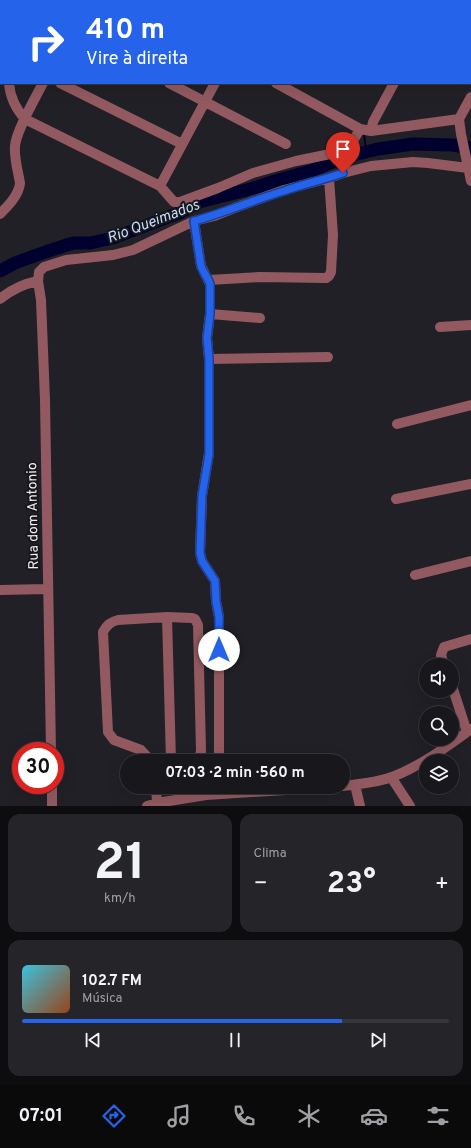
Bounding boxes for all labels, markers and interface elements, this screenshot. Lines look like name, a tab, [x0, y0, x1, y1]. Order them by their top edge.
text: 410 m	[86, 13, 165, 49]
icon: right	[20, 16, 72, 68]
text: Vire à direita	[86, 48, 188, 71]
pin	[326, 132, 360, 173]
icon: arrive	[332, 138, 354, 160]
water label: Rio Queimados	[105, 196, 203, 249]
street label: Rua dom Antonio	[24, 462, 43, 570]
position arrow	[198, 629, 240, 671]
map controls	[419, 658, 459, 794]
button: sound	[419, 658, 459, 698]
button: search	[419, 706, 459, 746]
speed limit sign: 30	[12, 742, 64, 794]
button: layers	[419, 754, 459, 794]
text: 07:03 · 2 min · 560 m	[165, 764, 305, 783]
text: 21	[93, 832, 146, 898]
text: Clima	[254, 846, 287, 862]
text: 23°	[327, 866, 376, 903]
text: −	[254, 871, 268, 898]
text: +	[435, 871, 449, 898]
text: km/h	[104, 891, 136, 907]
text: 102.7 FM	[82, 972, 142, 991]
text: Música	[82, 991, 122, 1007]
icon: previous	[82, 1029, 104, 1051]
icon: pause	[224, 1029, 246, 1051]
icon: next	[367, 1029, 389, 1051]
icon: directions	[100, 1102, 128, 1130]
icon: music	[165, 1102, 193, 1130]
icon: phone	[230, 1102, 258, 1130]
icon: climate	[295, 1102, 323, 1130]
icon: car	[360, 1102, 388, 1130]
icon: filters	[424, 1102, 452, 1130]
text: 07:01	[18, 1105, 63, 1128]

